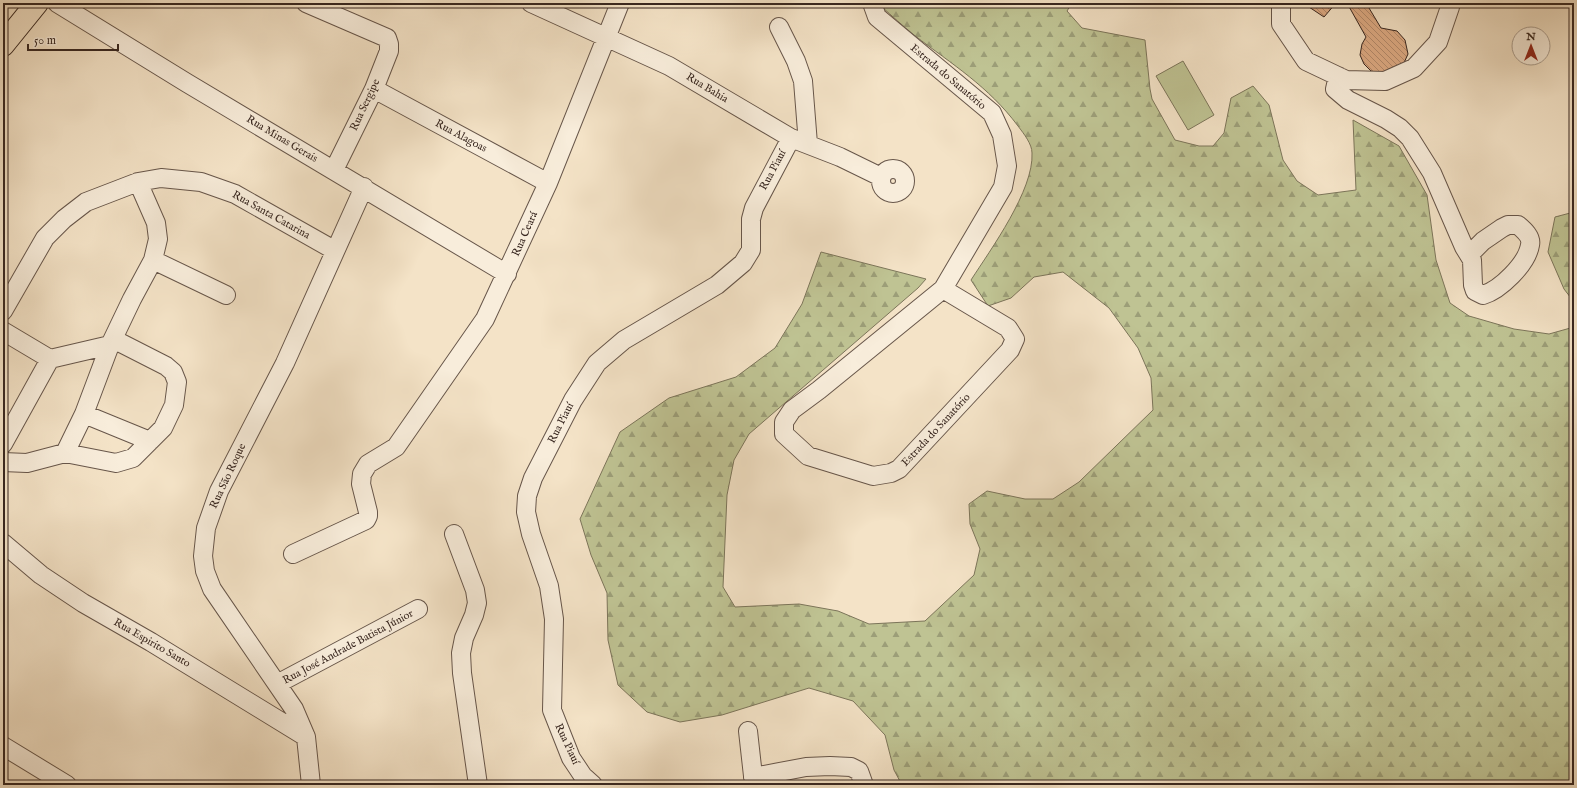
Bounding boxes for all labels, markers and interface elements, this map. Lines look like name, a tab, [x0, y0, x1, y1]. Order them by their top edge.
scale bar	[28, 26, 118, 52]
north arrow	[1511, 26, 1551, 66]
text: N	[1525, 30, 1536, 44]
text: 50 m	[34, 33, 56, 48]
street label: Estrada do Sanatório	[907, 41, 989, 113]
street label: Rua Bahia	[683, 70, 731, 106]
street label: Rua Sergipe	[347, 77, 383, 133]
street label: Rua Minas Gerais	[244, 112, 320, 166]
street label: Rua Alagoas	[433, 116, 489, 156]
street label: Rua Piauí	[757, 146, 790, 193]
street label: Rua Santa Catarina	[230, 188, 313, 242]
street label: Rua Ceará	[509, 209, 541, 259]
street label: Estrada do Sanatório	[899, 391, 973, 469]
street label: Rua Piauí	[545, 399, 578, 446]
street label: Rua São Roque	[207, 441, 249, 511]
street label: Rua José Andrade Batista Júnior	[280, 607, 416, 687]
street label: Rua Espirito Santo	[111, 615, 193, 671]
street label: Rua Piauí	[551, 721, 583, 768]

